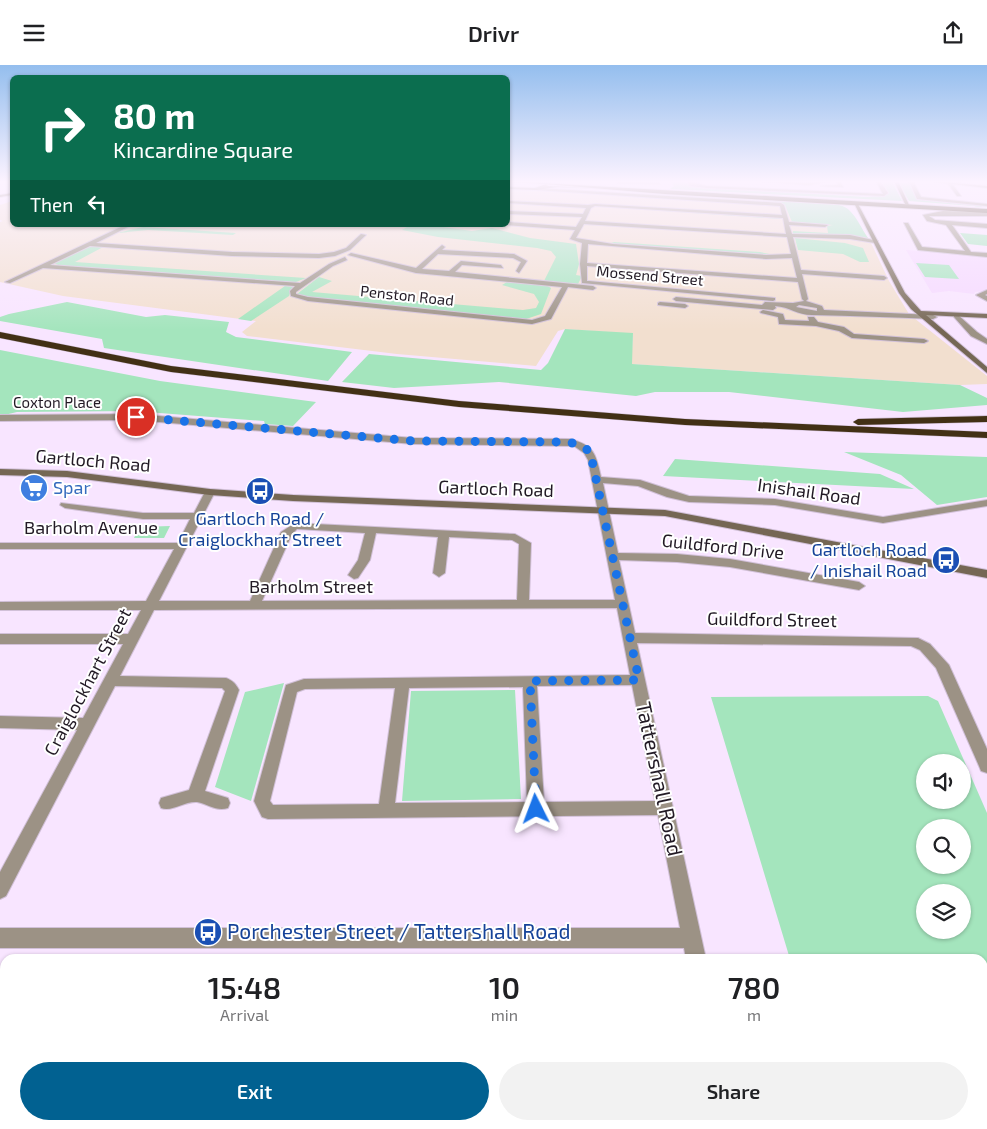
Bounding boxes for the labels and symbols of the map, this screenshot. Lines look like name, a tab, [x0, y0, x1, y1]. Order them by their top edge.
street label: Mossend Street	[596, 261, 705, 289]
street label: Penston Road	[359, 281, 455, 309]
street label: Coxton Place	[13, 393, 101, 411]
pin	[115, 396, 157, 438]
street label: Gartloch Road	[35, 444, 152, 476]
supermarket icon: Spar	[19, 473, 49, 503]
street label: Inishail Road	[756, 473, 862, 509]
street label: Gartloch Road	[438, 475, 554, 501]
place label: Spar	[53, 476, 91, 498]
bus stop icon: Gartloch Road / Craiglockhart Street	[245, 476, 275, 506]
place label: Gartloch Road / Craiglockhart Street	[178, 507, 342, 550]
street label: Barholm Avenue	[24, 516, 158, 538]
street label: Guildford Drive	[661, 529, 785, 563]
place label: Gartloch Road / Inishail Road	[810, 538, 927, 581]
bus stop icon: Gartloch Road / Inishail Road	[931, 545, 961, 575]
street label: Barholm Street	[249, 575, 373, 597]
street label: Craiglockhart Street	[39, 604, 135, 759]
street label: Guildford Street	[707, 607, 837, 631]
street label: Tattershall Road	[632, 699, 689, 858]
position arrow	[509, 782, 561, 834]
bus stop icon: Porchester Street / Tattershall Road	[193, 917, 223, 947]
place label: Porchester Street / Tattershall Road	[227, 918, 571, 943]

